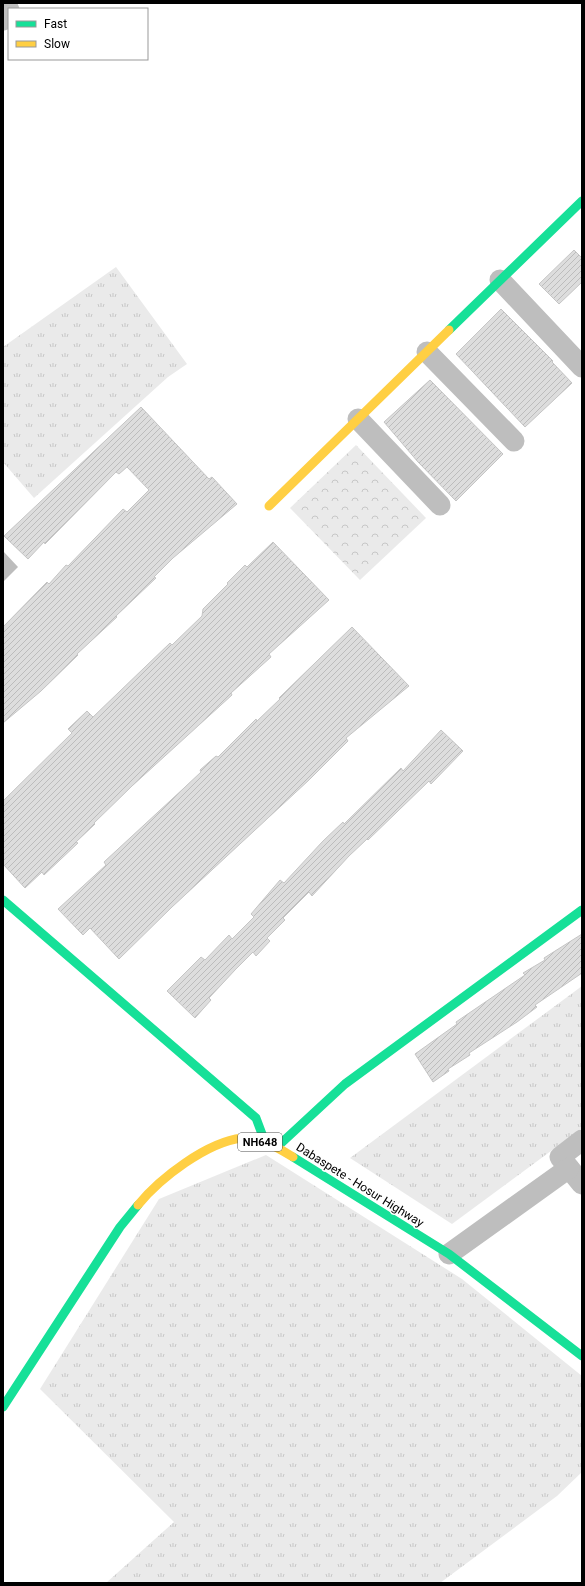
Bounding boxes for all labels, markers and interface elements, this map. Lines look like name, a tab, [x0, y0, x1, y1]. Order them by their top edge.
legend	[8, 8, 148, 60]
text: Fast	[44, 17, 67, 31]
text: Slow	[44, 37, 70, 51]
road number: NH648	[238, 1133, 282, 1151]
street label: Dabaspete - Hosur Highway	[294, 1140, 427, 1230]

